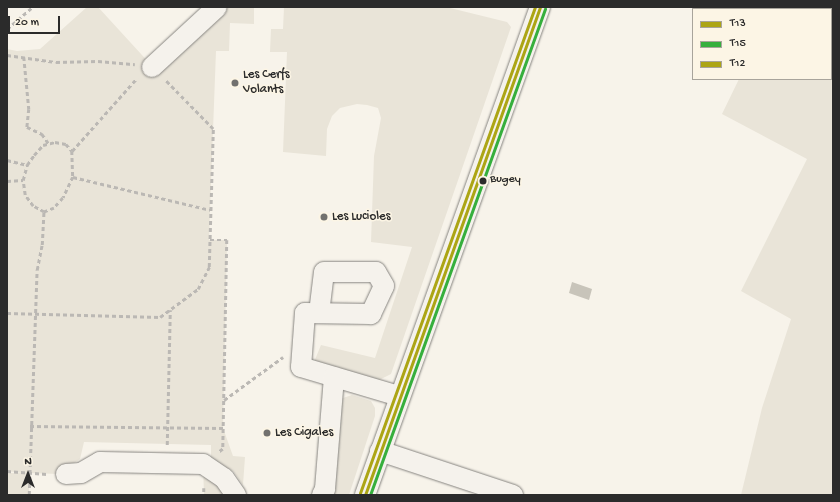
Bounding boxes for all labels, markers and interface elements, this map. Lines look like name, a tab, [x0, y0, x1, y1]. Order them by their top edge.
scale bar	[10, 8, 62, 34]
legend	[692, 8, 832, 80]
text: 20 m	[15, 16, 39, 30]
text: T13	[730, 17, 746, 31]
text: T15	[730, 37, 746, 51]
text: T12	[730, 57, 745, 71]
place label: Les Cerfs Volants	[243, 68, 289, 99]
marker: Les Cerfs Volants	[230, 78, 240, 88]
place label: Bugey	[490, 174, 521, 188]
marker: Bugey	[478, 176, 488, 186]
place label: Les Lucioles	[332, 209, 391, 225]
marker: Les Lucioles	[319, 212, 329, 222]
place label: Les Cigales	[275, 425, 333, 441]
marker: Les Cigales	[262, 428, 272, 438]
north arrow	[8, 454, 48, 494]
text: N	[24, 456, 32, 468]

